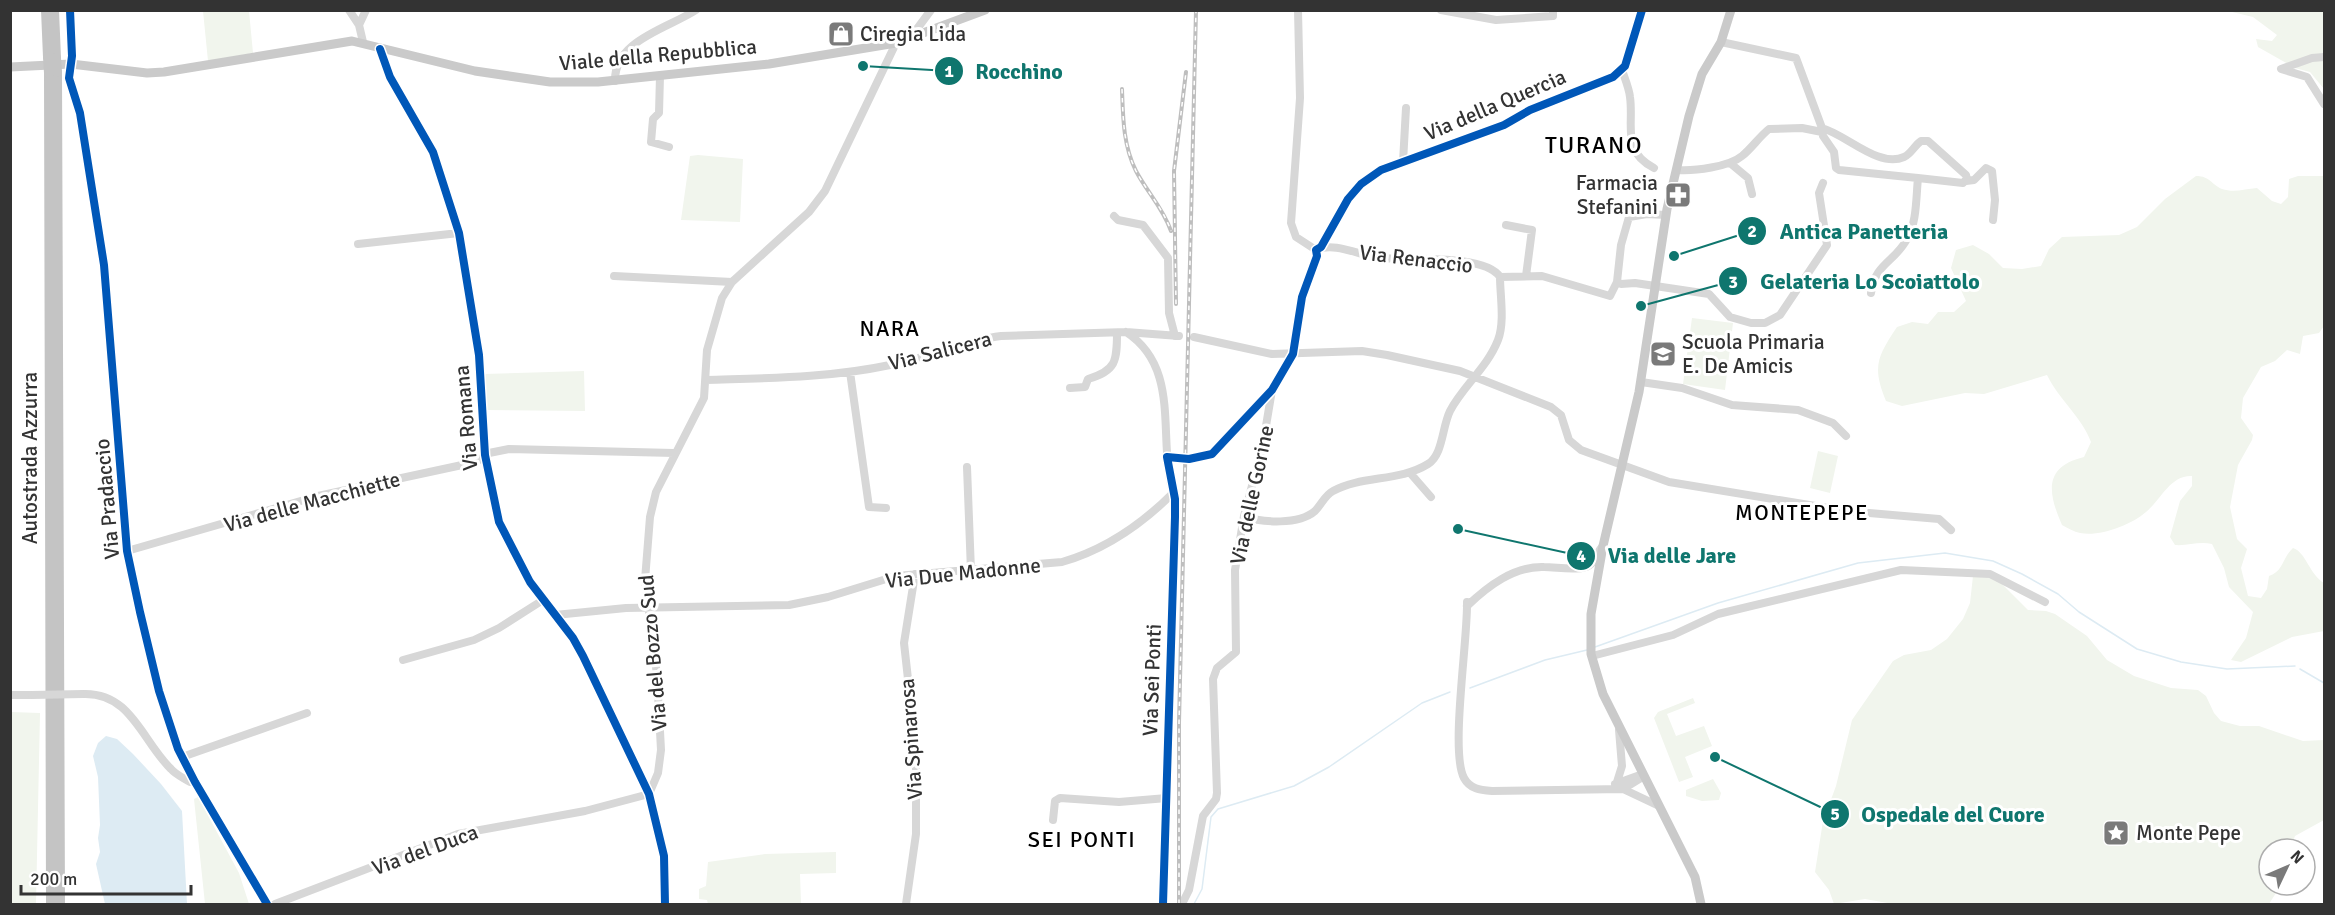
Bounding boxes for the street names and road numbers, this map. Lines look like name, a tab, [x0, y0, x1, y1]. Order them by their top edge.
street label: Viale della Repubblica	[558, 33, 758, 77]
street label: Via della Quercia	[1420, 63, 1570, 147]
street label: Via Renaccio	[1358, 239, 1474, 279]
street label: Via Salicera	[886, 326, 994, 376]
street label: Via Romana	[448, 364, 484, 472]
street label: Autostrada Azzurra	[17, 372, 43, 544]
street label: Via delle Gorine	[1225, 423, 1279, 567]
street label: Via Pradaccio	[89, 438, 125, 560]
street label: Via delle Macchiette	[221, 466, 403, 538]
street label: Via Due Madonne	[884, 552, 1042, 594]
street label: Via del Bozzo Sud	[633, 574, 673, 732]
street label: Via Sei Ponti	[1137, 623, 1167, 737]
street label: Via Spinarosa	[894, 677, 928, 801]
street label: Via del Duca	[368, 819, 482, 881]

